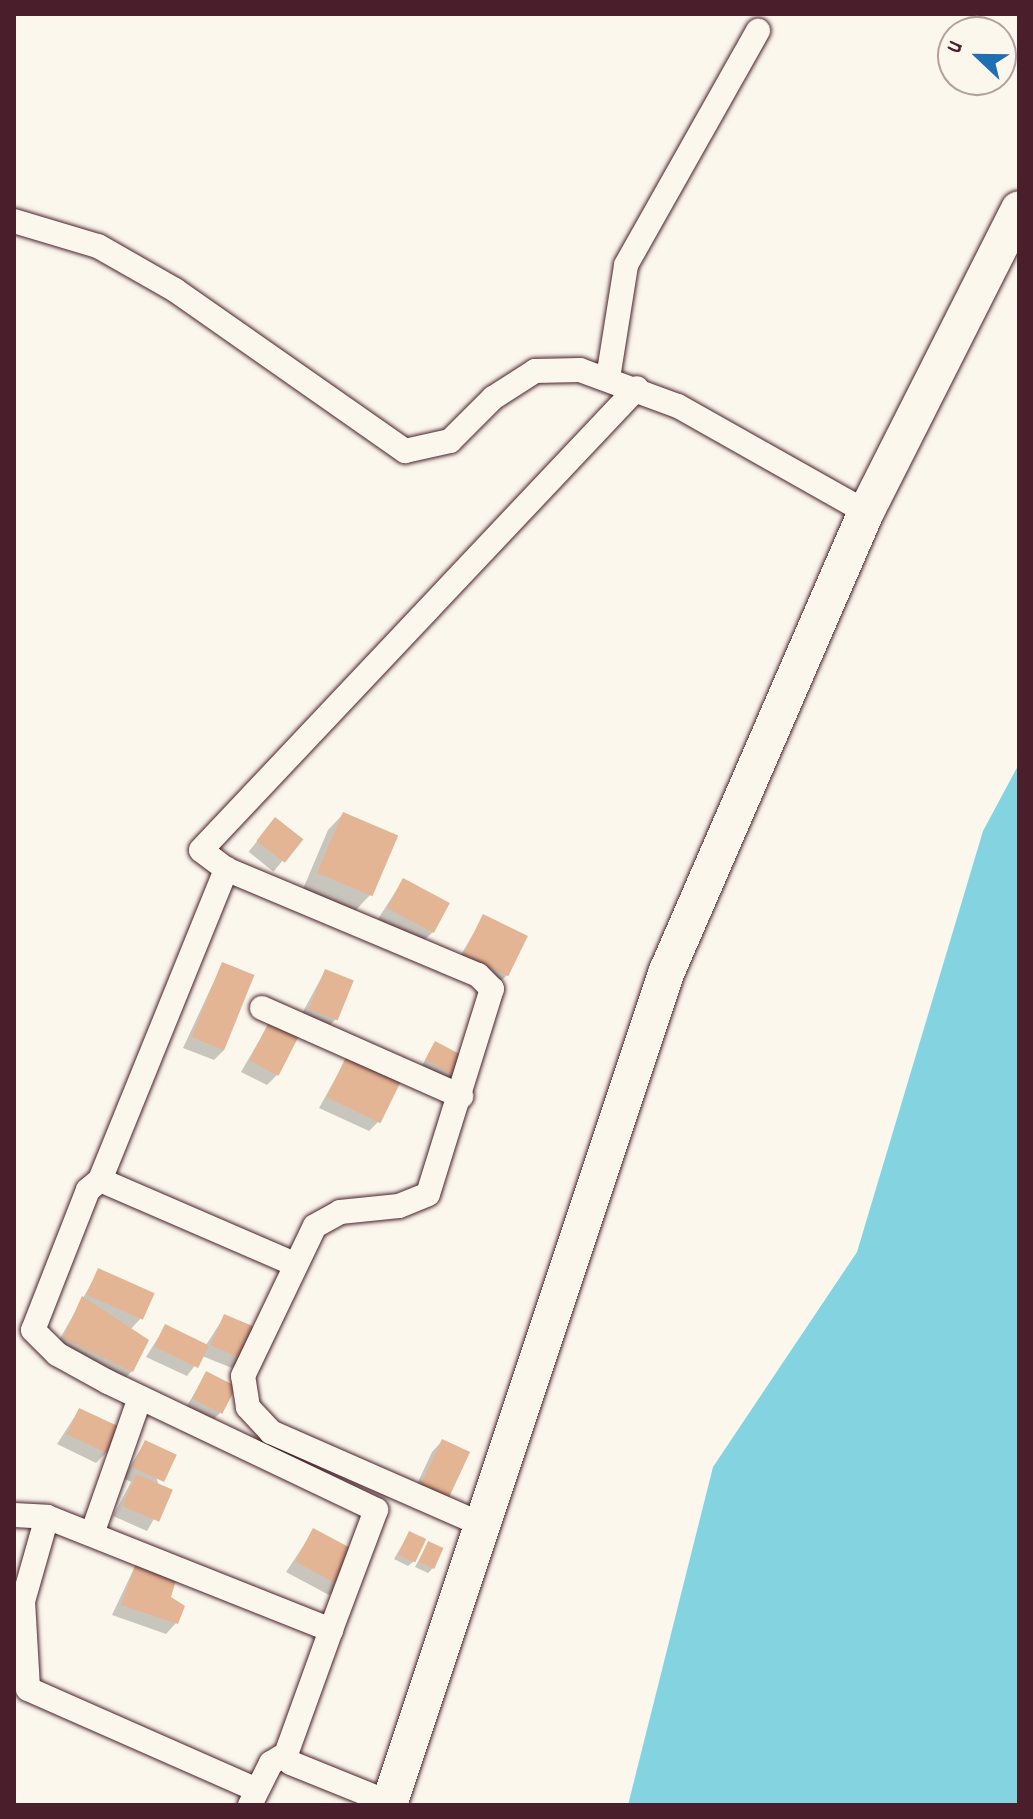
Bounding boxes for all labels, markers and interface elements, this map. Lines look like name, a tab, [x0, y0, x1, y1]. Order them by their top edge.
north arrow	[937, 16, 1017, 96]
text: U	[940, 37, 972, 58]

